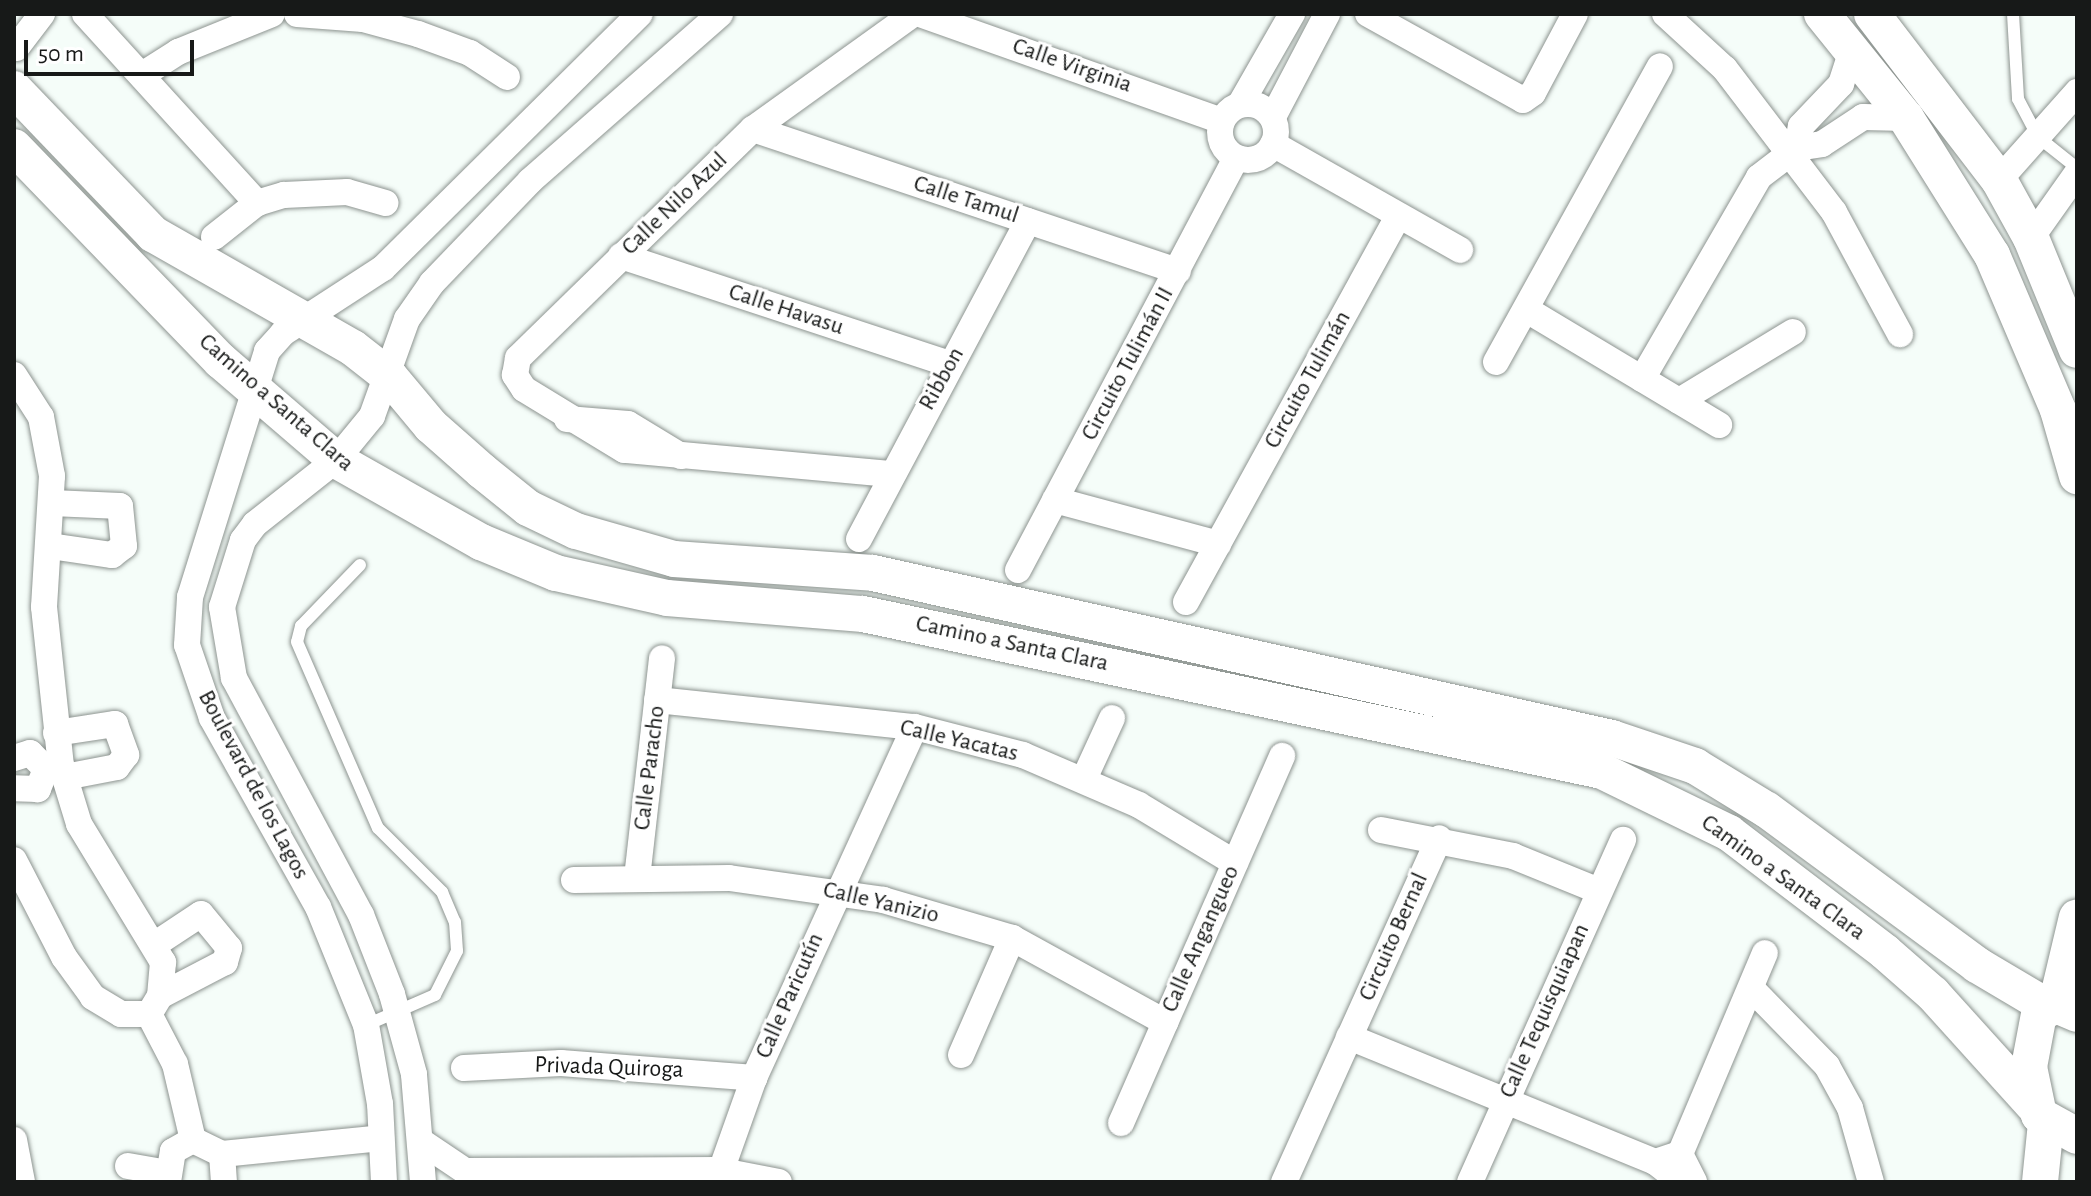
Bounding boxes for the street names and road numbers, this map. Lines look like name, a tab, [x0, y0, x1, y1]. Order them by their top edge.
street label: Calle Virginia	[1009, 32, 1135, 100]
street label: Calle Nilo Azul	[616, 146, 734, 262]
street label: Calle Tamul	[910, 169, 1022, 231]
street label: Calle Havasu	[725, 278, 847, 342]
street label: Circuito Tulimán II	[1075, 282, 1181, 446]
street label: Circuito Tulimán	[1258, 306, 1358, 454]
street label: Camino a Santa Clara	[193, 328, 359, 478]
street label: Ribbon	[913, 342, 971, 416]
street label: Camino a Santa Clara	[913, 610, 1111, 678]
street label: Boulevard de los Lagos	[191, 686, 315, 884]
street label: Calle Paracho	[628, 704, 672, 832]
street label: Calle Yacatas	[897, 713, 1021, 769]
street label: Camino a Santa Clara	[1695, 809, 1871, 947]
street label: Calle Angangueo	[1156, 861, 1246, 1017]
street label: Circuito Bernal	[1353, 868, 1435, 1006]
street label: Calle Yanizio	[820, 876, 942, 930]
street label: Calle Tequisquiapan	[1494, 919, 1596, 1103]
street label: Calle Paricutín	[750, 929, 830, 1063]
street label: Privada Quiroga	[534, 1051, 684, 1085]

